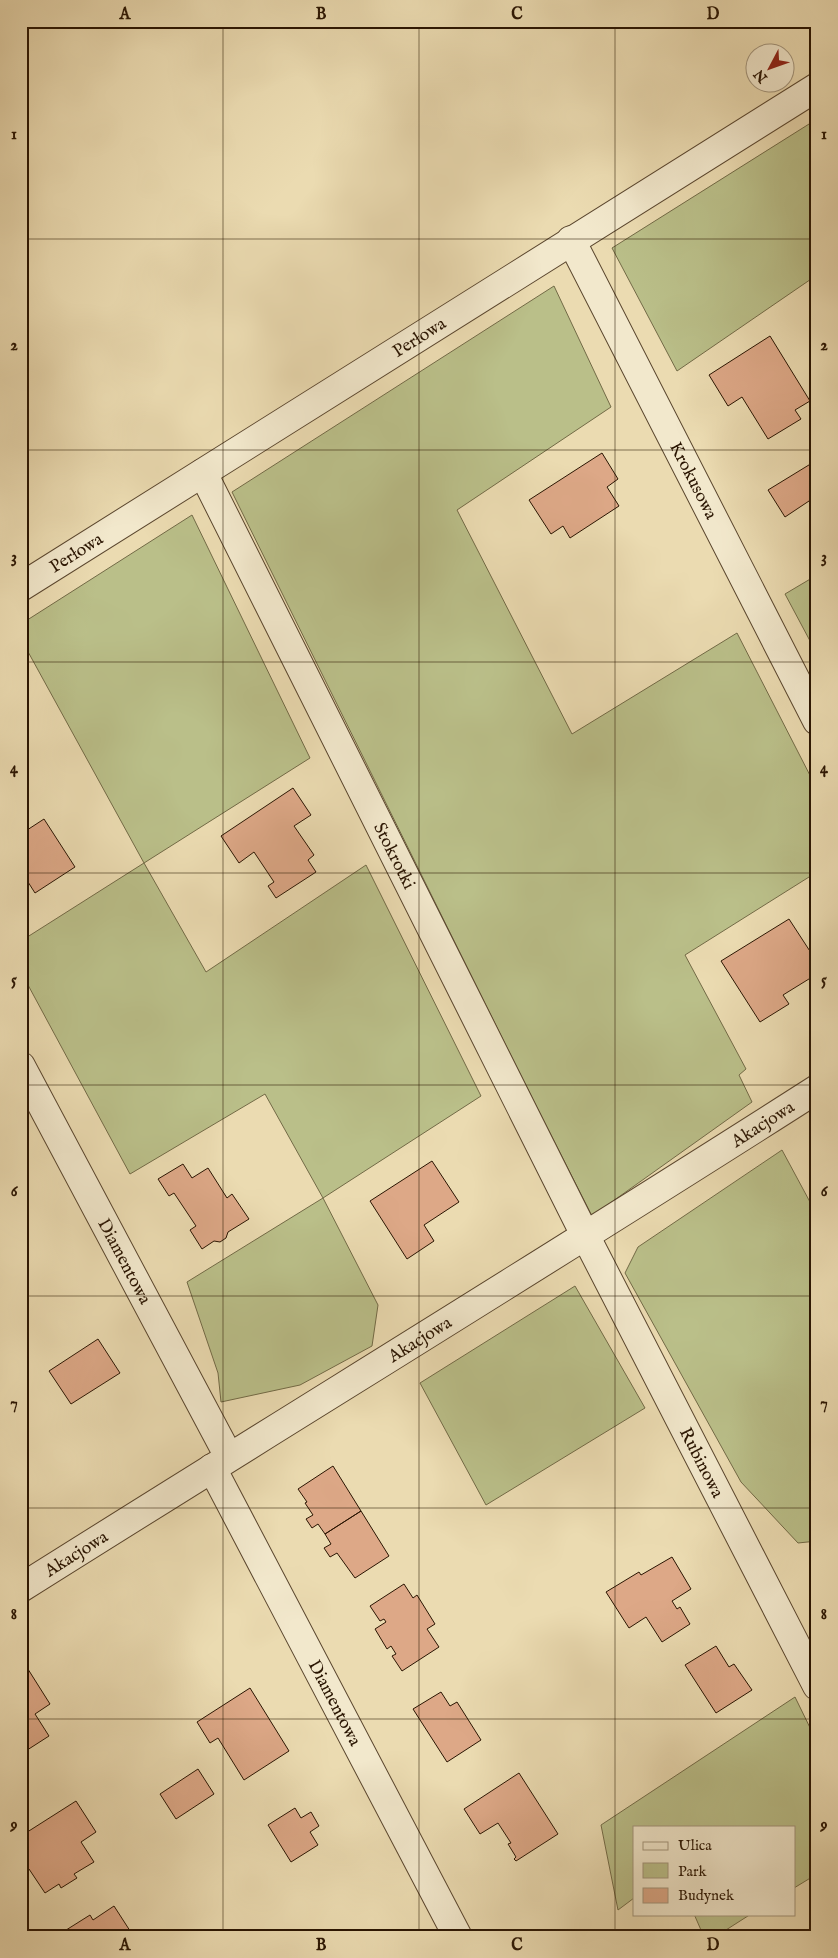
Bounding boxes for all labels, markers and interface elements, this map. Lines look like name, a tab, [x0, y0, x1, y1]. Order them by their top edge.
text: A	[119, 5, 132, 25]
text: B	[316, 5, 327, 25]
text: C	[511, 5, 523, 25]
text: D	[707, 5, 720, 25]
north arrow	[746, 42, 796, 92]
text: N	[750, 65, 772, 87]
text: 1	[11, 125, 17, 145]
text: 1	[821, 125, 827, 145]
street label: Perłowa	[389, 313, 451, 364]
text: 2	[10, 336, 18, 356]
text: 2	[820, 336, 828, 356]
street label: Krokusowa	[663, 439, 722, 524]
street label: Perłowa	[46, 528, 108, 579]
text: 3	[11, 548, 17, 568]
text: 3	[821, 548, 827, 568]
text: 4	[10, 759, 19, 779]
text: 4	[820, 759, 829, 779]
street label: Stokrotki	[367, 819, 420, 894]
text: 5	[11, 971, 17, 991]
text: 5	[821, 971, 827, 991]
street label: Akacjowa	[727, 1096, 800, 1154]
text: 6	[11, 1182, 19, 1202]
text: 6	[821, 1182, 829, 1202]
street label: Diamentowa	[91, 1215, 156, 1309]
street label: Akacjowa	[384, 1312, 457, 1369]
text: 7	[10, 1394, 18, 1414]
text: 7	[820, 1394, 828, 1414]
street label: Rubinowa	[673, 1424, 728, 1502]
street label: Akacjowa	[40, 1526, 113, 1584]
text: 8	[11, 1605, 17, 1625]
text: 8	[821, 1605, 827, 1625]
street label: Diamentowa	[302, 1656, 366, 1751]
text: 9	[10, 1816, 18, 1836]
text: 9	[820, 1816, 828, 1836]
legend	[633, 1826, 796, 1916]
text: Ulica	[678, 1836, 712, 1855]
text: Park	[678, 1862, 708, 1881]
text: Budynek	[678, 1886, 735, 1905]
text: A	[119, 1936, 132, 1956]
text: B	[316, 1936, 327, 1956]
text: C	[511, 1936, 523, 1956]
text: D	[707, 1936, 720, 1956]

